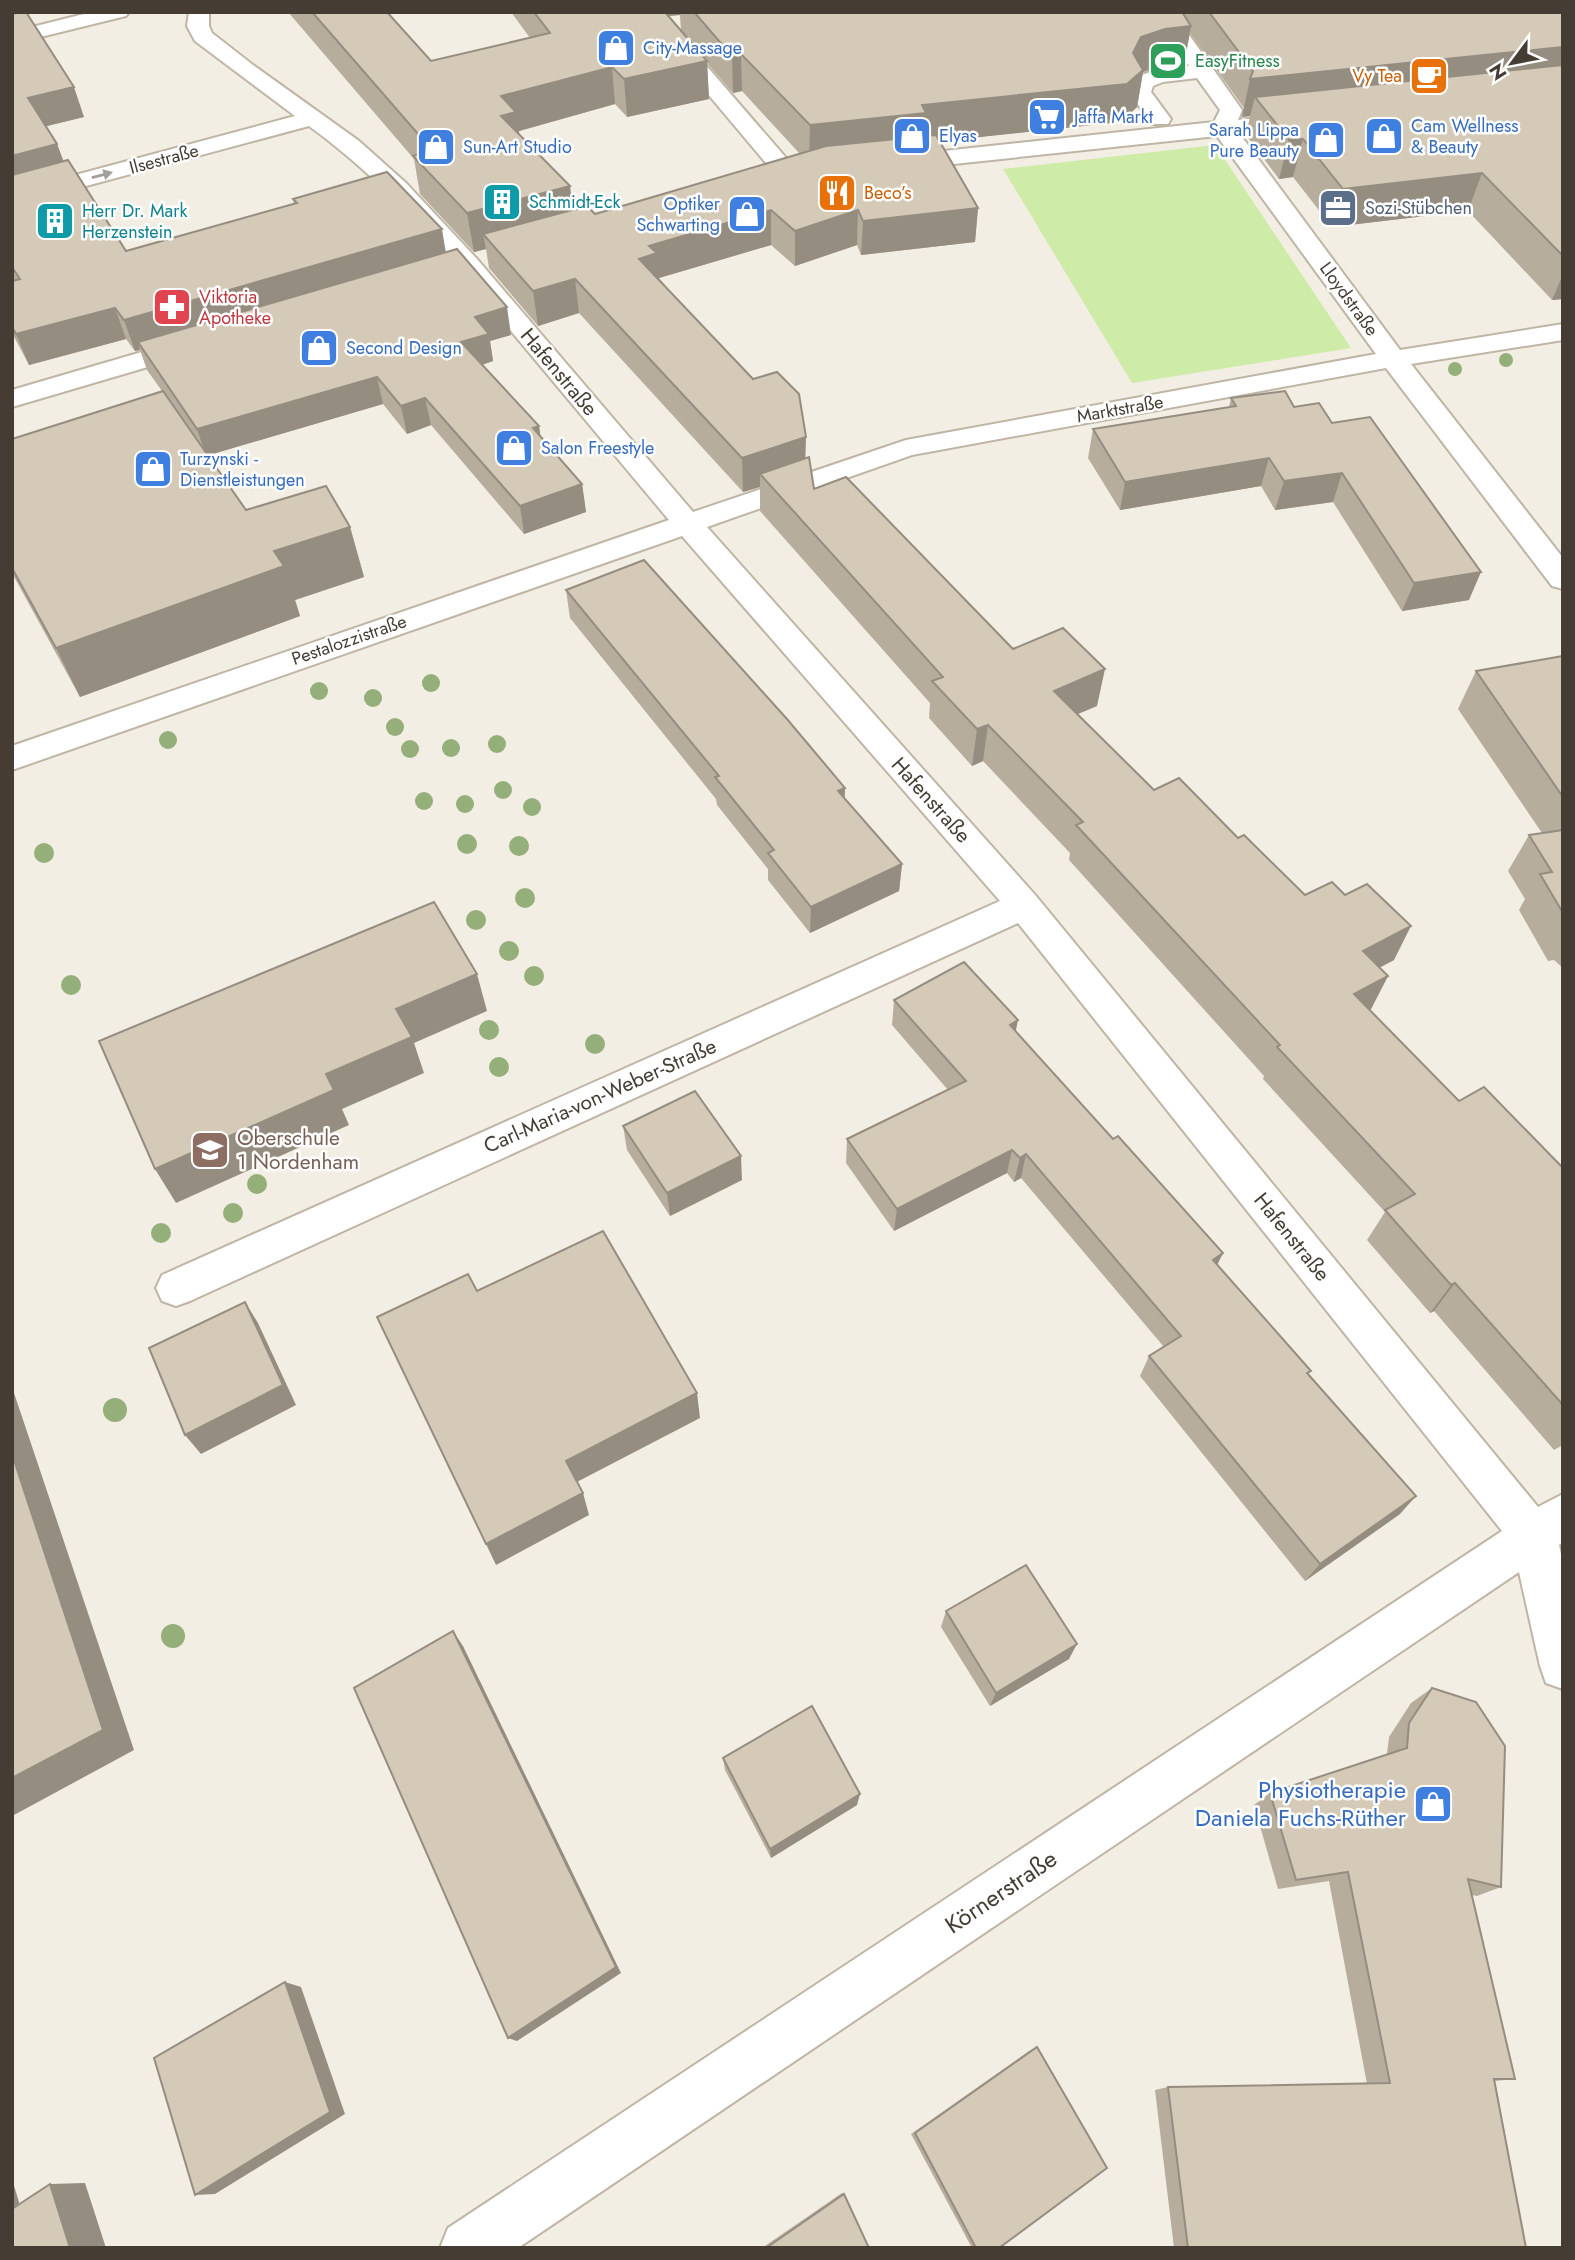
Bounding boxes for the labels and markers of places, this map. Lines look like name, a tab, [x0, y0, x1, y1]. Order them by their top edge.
shop icon: City-Massage	[595, 27, 637, 69]
place label: City-Massage	[643, 35, 742, 61]
sports icon: EasyFitness	[1147, 40, 1189, 82]
place label: EasyFitness	[1195, 48, 1280, 74]
cafe icon: Vy Tea	[1408, 55, 1450, 97]
place label: Vy Tea	[1352, 63, 1402, 89]
supermarket icon: Jaffa Markt	[1026, 96, 1068, 138]
place label: Jaffa Markt	[1072, 104, 1154, 130]
place label: Cam Wellness & Beauty	[1411, 113, 1519, 160]
shop icon: Elyas	[891, 115, 933, 157]
shop icon: Cam Wellness & Beauty	[1363, 115, 1405, 157]
place label: Sarah Lippa Pure Beauty	[1209, 117, 1299, 164]
shop icon: Sarah Lippa Pure Beauty	[1305, 119, 1347, 161]
place label: Elyas	[939, 123, 977, 149]
shop icon: Sun-Art Studio	[415, 126, 457, 168]
place label: Sun-Art Studio	[463, 134, 572, 160]
restaurant icon: Beco’s	[816, 172, 858, 214]
place label: Beco’s	[864, 180, 912, 206]
building icon: Schmidt-Eck	[481, 181, 523, 223]
office icon: Sozi-Stübchen	[1317, 187, 1359, 229]
place label: Schmidt-Eck	[529, 189, 621, 215]
place label: Optiker Schwarting	[636, 191, 721, 238]
shop icon: Optiker Schwarting	[726, 193, 768, 235]
place label: Sozi-Stübchen	[1365, 195, 1472, 221]
place label: Herr Dr. Mark Herzenstein	[82, 198, 187, 245]
building icon: Herr Dr. Mark Herzenstein	[34, 200, 76, 242]
place label: Viktoria Apotheke	[199, 284, 271, 331]
pharmacy icon: Viktoria Apotheke	[151, 286, 193, 328]
shop icon: Second Design	[298, 327, 340, 369]
place label: Second Design	[346, 335, 462, 361]
shop icon: Salon Freestyle	[493, 427, 535, 469]
place label: Salon Freestyle	[541, 435, 654, 461]
place label: Turzynski - Dienstleistungen	[180, 446, 305, 493]
shop icon: Turzynski - Dienstleistungen	[132, 448, 174, 490]
place label: Oberschule 1 Nordenham	[237, 1123, 359, 1177]
school or university icon: Oberschule 1 Nordenham	[189, 1129, 231, 1171]
place label: Physiotherapie Daniela Fuchs-Rüther	[1195, 1772, 1407, 1835]
shop icon: Physiotherapie Daniela Fuchs-Rüther	[1412, 1783, 1454, 1825]

